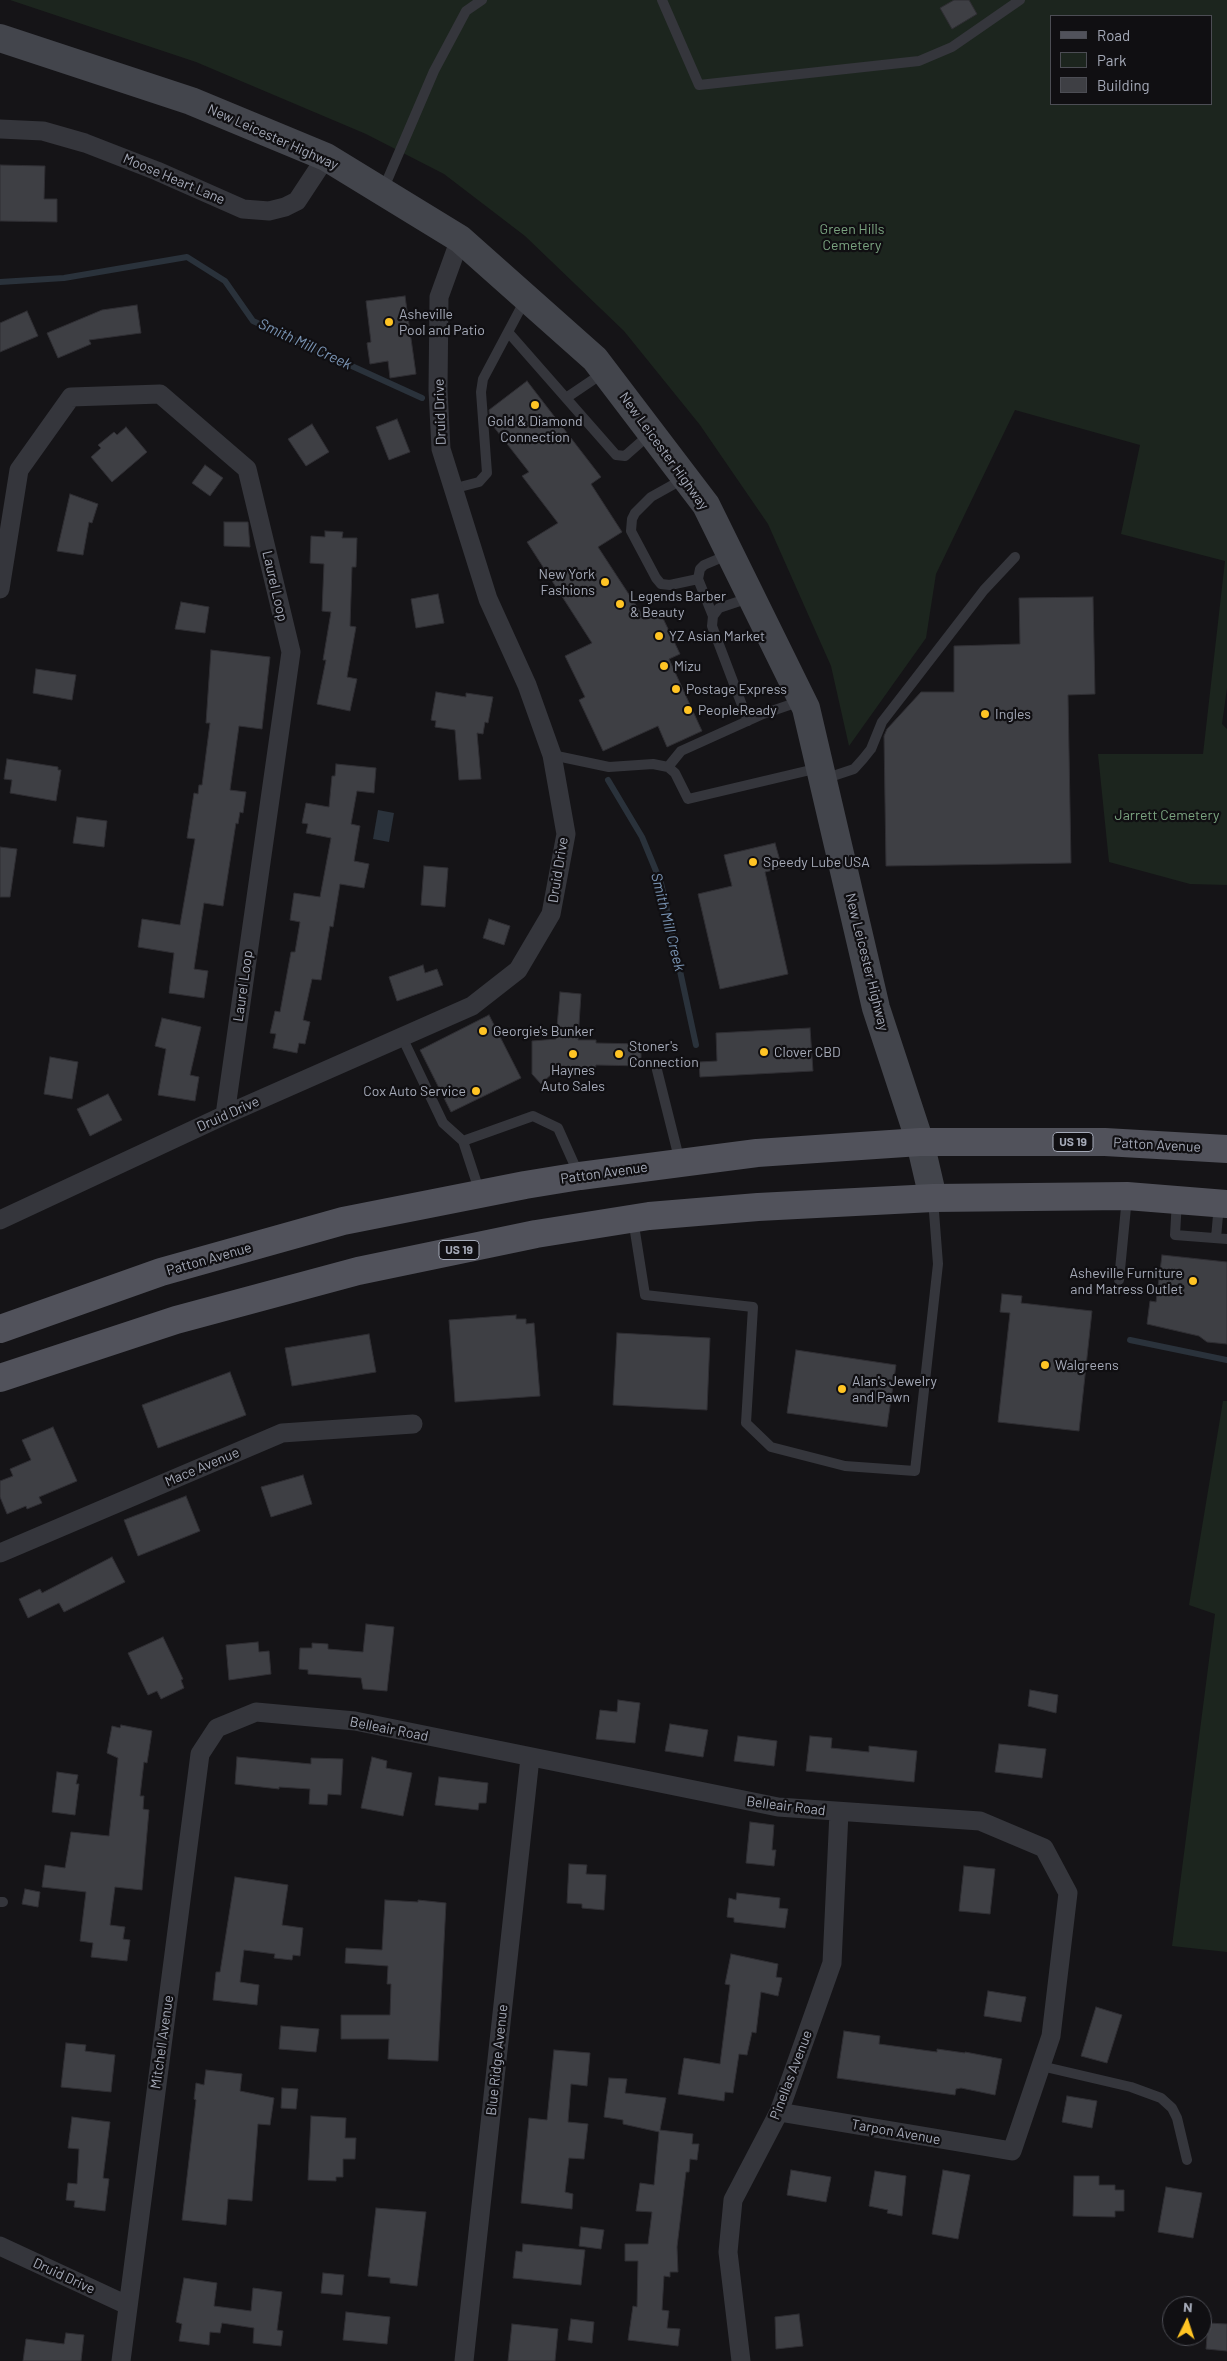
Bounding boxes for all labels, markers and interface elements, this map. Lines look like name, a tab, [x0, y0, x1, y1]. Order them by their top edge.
legend	[1050, 15, 1212, 105]
text: Road	[1097, 26, 1130, 44]
text: Park	[1097, 51, 1126, 69]
text: Building	[1097, 76, 1150, 94]
street label: New Leicester Highway	[205, 101, 341, 173]
street label: Moose Heart Lane	[120, 150, 228, 208]
park label: Green Hills Cemetery	[820, 221, 884, 253]
place label: Asheville Pool and Patio	[399, 306, 485, 338]
water label: Smith Mill Creek	[255, 315, 355, 373]
marker: Asheville Pool and Patio	[383, 316, 395, 328]
street label: Druid Drive	[430, 378, 450, 446]
street label: New Leicester Highway	[616, 389, 712, 513]
marker: Gold & Diamond Connection	[529, 399, 541, 411]
place label: Gold & Diamond Connection	[487, 413, 583, 446]
street label: Laurel Loop	[259, 549, 291, 623]
place label: New York Fashions	[539, 566, 595, 598]
marker: New York Fashions	[599, 576, 611, 588]
place label: Legends Barber & Beauty	[630, 588, 726, 620]
marker: Legends Barber & Beauty	[614, 598, 626, 610]
place label: YZ Asian Market	[669, 628, 765, 644]
marker: YZ Asian Market	[653, 630, 665, 642]
place label: Mizu	[674, 658, 701, 674]
marker: Mizu	[658, 660, 670, 672]
place label: Postage Express	[686, 681, 787, 697]
marker: Postage Express	[670, 683, 682, 695]
place label: PeopleReady	[698, 702, 777, 718]
marker: PeopleReady	[682, 704, 694, 716]
place label: Ingles	[995, 706, 1031, 722]
marker: Ingles	[979, 708, 991, 720]
park label: Jarrett Cemetery	[1115, 807, 1219, 823]
street label: Druid Drive	[545, 836, 571, 904]
place label: Speedy Lube USA	[763, 854, 870, 870]
marker: Speedy Lube USA	[747, 856, 759, 868]
water label: Smith Mill Creek	[647, 871, 689, 973]
street label: New Leicester Highway	[842, 891, 892, 1033]
street label: Laurel Loop	[230, 949, 256, 1023]
place label: Georgie's Bunker	[493, 1023, 594, 1039]
marker: Georgie's Bunker	[477, 1025, 489, 1037]
place label: Stoner's Connection	[629, 1038, 699, 1070]
place label: Clover CBD	[774, 1044, 841, 1060]
marker: Clover CBD	[758, 1046, 770, 1058]
marker: Haynes Auto Sales	[567, 1048, 579, 1060]
marker: Stoner's Connection	[613, 1048, 625, 1060]
place label: Haynes Auto Sales	[541, 1062, 605, 1094]
place label: Cox Auto Service	[363, 1083, 466, 1099]
marker: Cox Auto Service	[470, 1085, 482, 1097]
street label: Druid Drive	[194, 1093, 262, 1135]
road number: US 19	[1053, 1132, 1093, 1152]
street label: Patton Avenue	[1113, 1134, 1201, 1156]
street label: Patton Avenue	[559, 1159, 649, 1187]
street label: Patton Avenue	[164, 1239, 254, 1279]
road number: US 19	[439, 1240, 479, 1260]
place label: Asheville Furniture and Matress Outlet	[1070, 1265, 1183, 1298]
marker: Asheville Furniture and Matress Outlet	[1187, 1275, 1199, 1287]
place label: Walgreens	[1055, 1357, 1119, 1373]
marker: Walgreens	[1039, 1359, 1051, 1371]
place label: Alan's Jewelry and Pawn	[852, 1373, 937, 1405]
marker: Alan's Jewelry and Pawn	[836, 1383, 848, 1395]
street label: Mace Avenue	[162, 1444, 242, 1490]
street label: Belleair Road	[348, 1713, 430, 1745]
street label: Belleair Road	[745, 1793, 827, 1819]
street label: Mitchell Avenue	[147, 1994, 177, 2090]
street label: Blue Ridge Avenue	[483, 2004, 511, 2116]
street label: Pinellas Avenue	[766, 2028, 816, 2122]
street label: Tarpon Avenue	[850, 2116, 942, 2148]
street label: Druid Drive	[30, 2254, 98, 2298]
north arrow	[1162, 2296, 1212, 2346]
text: N	[1183, 2298, 1193, 2315]

